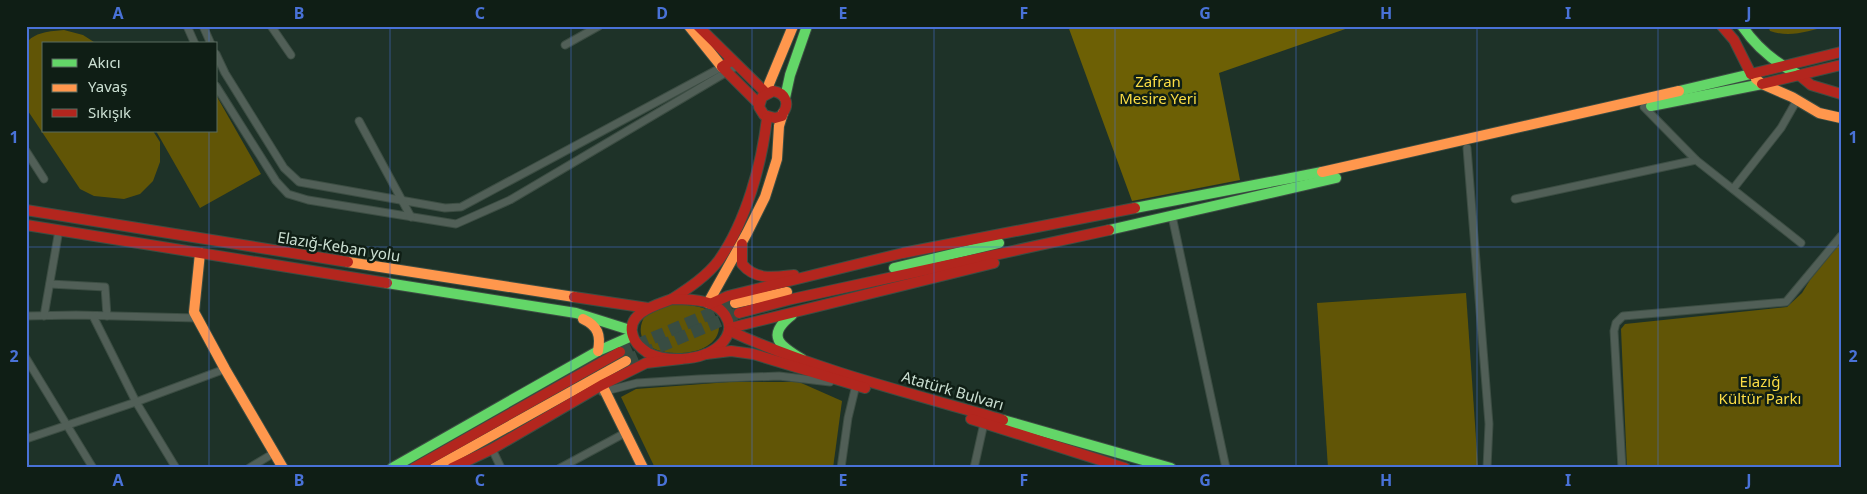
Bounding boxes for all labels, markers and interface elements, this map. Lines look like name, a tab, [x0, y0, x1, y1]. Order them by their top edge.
text: A	[112, 2, 124, 24]
text: B	[294, 2, 304, 24]
text: C	[475, 2, 485, 24]
text: D	[656, 2, 668, 24]
text: E	[839, 2, 848, 24]
text: F	[1020, 2, 1028, 24]
text: G	[1199, 2, 1211, 24]
text: H	[1380, 2, 1392, 24]
text: I	[1565, 2, 1571, 24]
text: J	[1744, 2, 1752, 24]
legend	[42, 42, 218, 132]
text: Akıcı	[88, 52, 121, 72]
park label: Zafran Mesire Yeri	[1119, 71, 1197, 108]
text: Yavaş	[88, 76, 127, 96]
text: Sıkışık	[88, 102, 131, 122]
text: 1	[9, 126, 19, 148]
text: 1	[1848, 126, 1858, 148]
street label: Elazığ-Keban yolu	[276, 226, 402, 266]
text: 2	[9, 345, 19, 367]
text: 2	[1848, 345, 1858, 367]
street label: Atatürk Bulvarı	[900, 366, 1006, 414]
park label: Elazığ Kültür Parkı	[1719, 371, 1801, 408]
text: A	[112, 469, 124, 491]
text: B	[294, 469, 304, 491]
text: C	[475, 469, 485, 491]
text: D	[656, 469, 668, 491]
text: E	[839, 469, 848, 491]
text: F	[1020, 469, 1028, 491]
text: G	[1199, 469, 1211, 491]
text: H	[1380, 469, 1392, 491]
text: I	[1565, 469, 1571, 491]
text: J	[1744, 469, 1752, 491]

